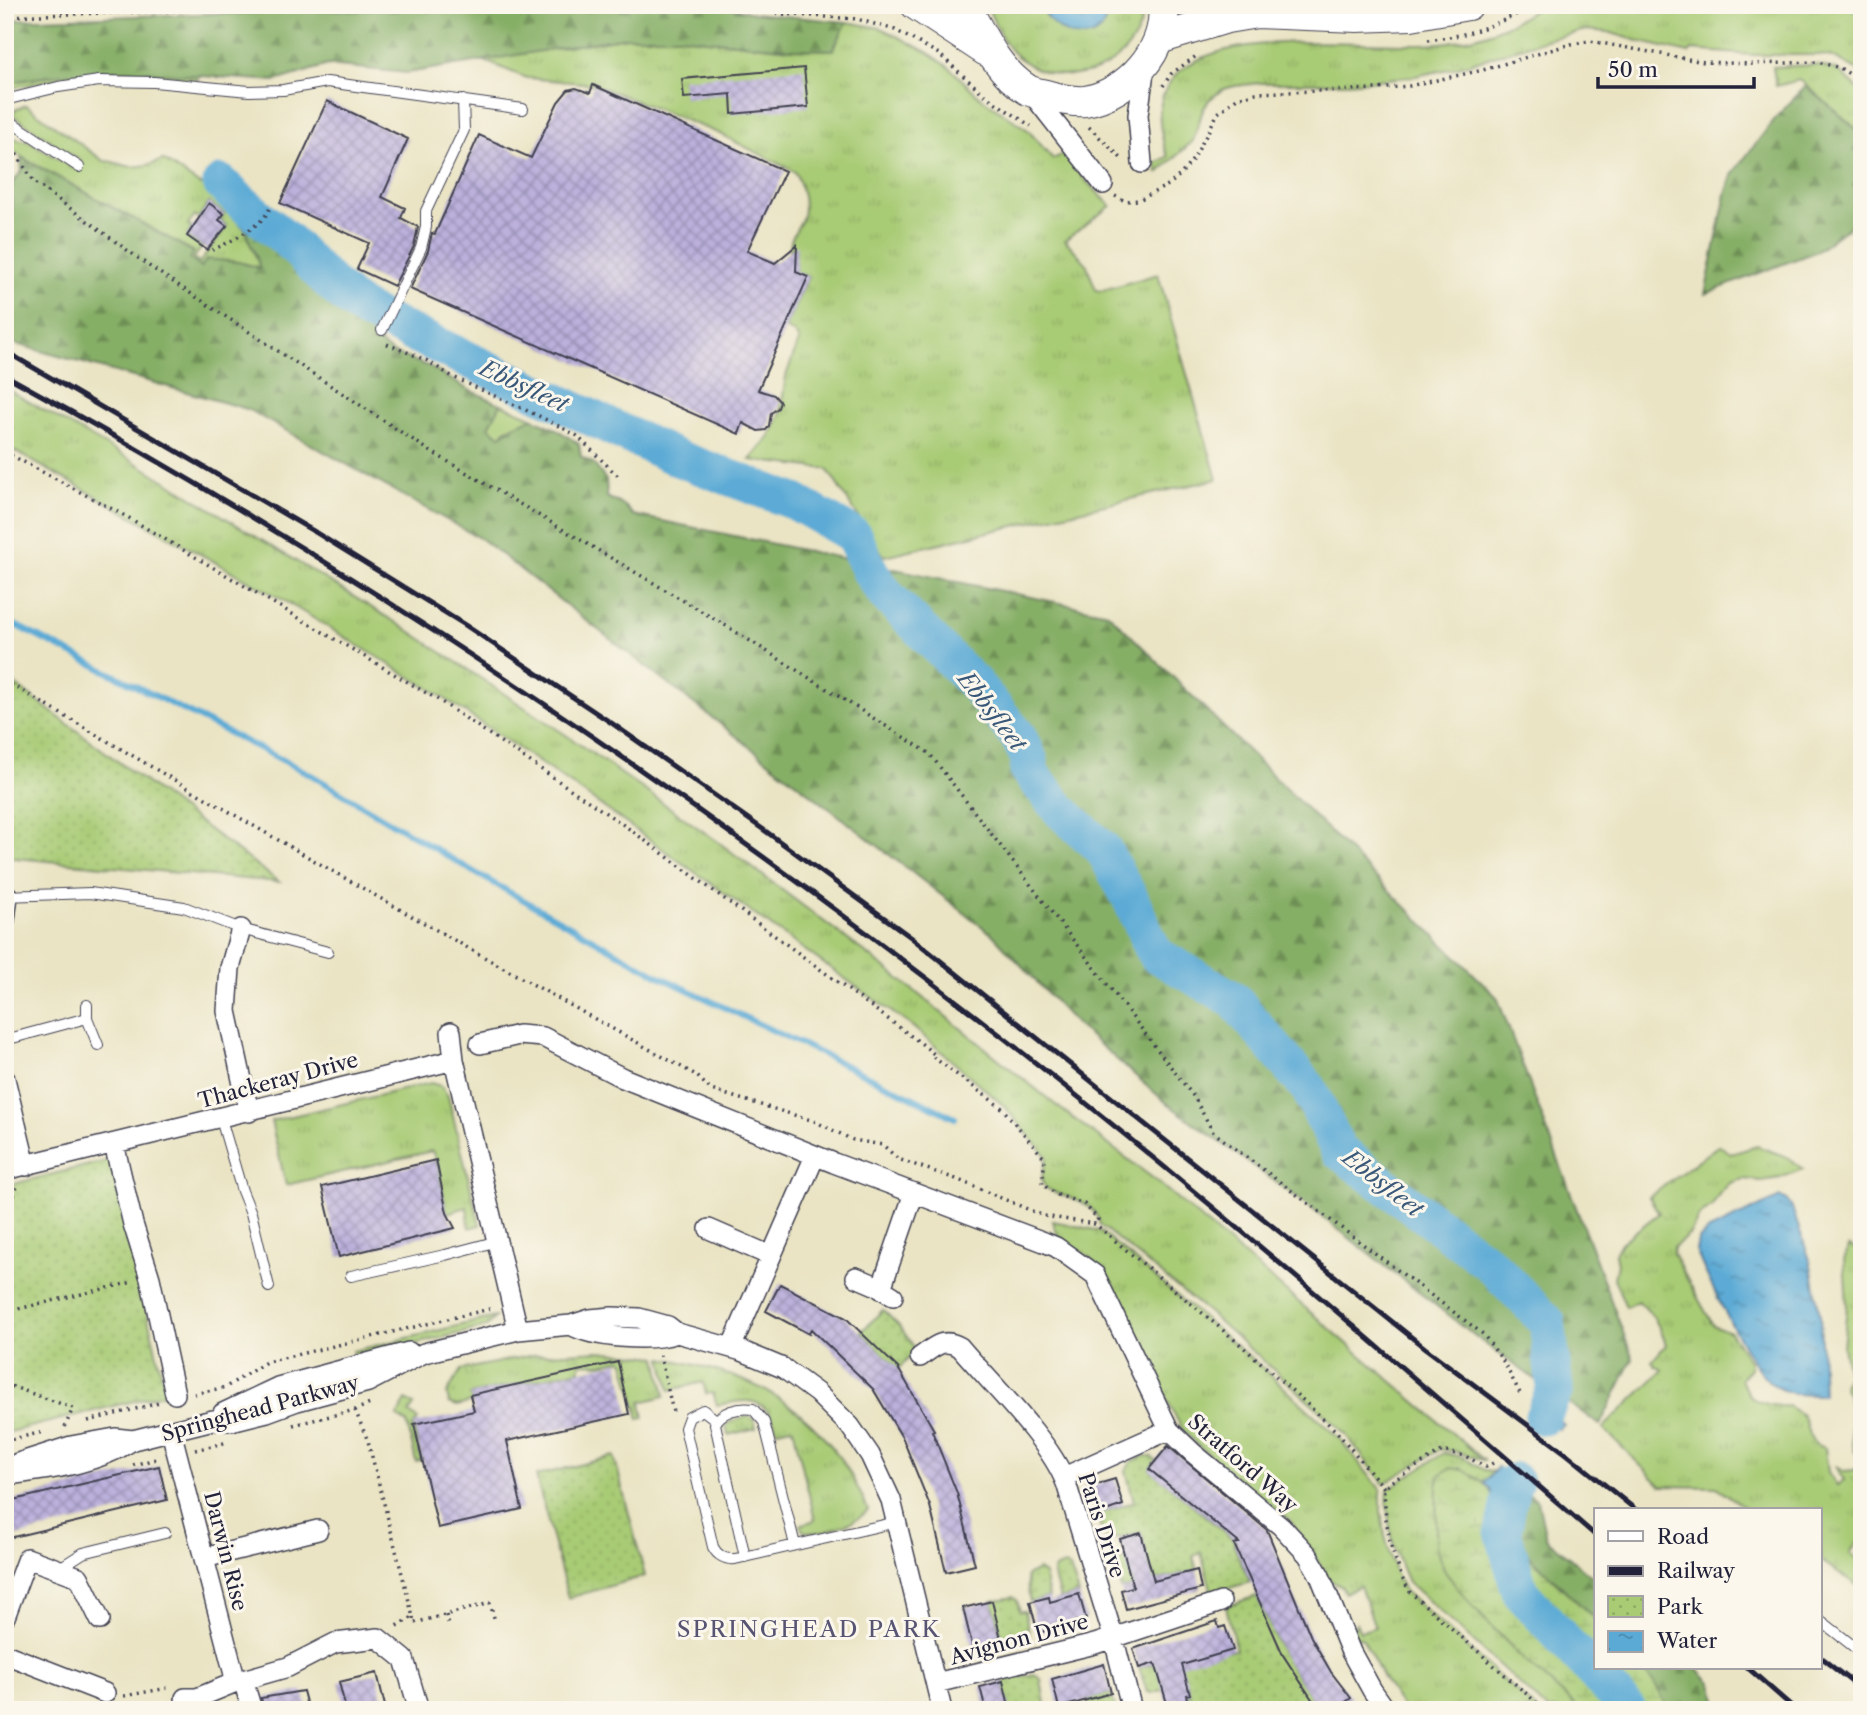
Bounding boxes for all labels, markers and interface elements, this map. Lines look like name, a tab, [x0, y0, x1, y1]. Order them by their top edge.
scale bar	[1598, 46, 1753, 90]
text: 50 m	[1608, 57, 1658, 82]
water label: Ebbsfleet	[474, 353, 574, 419]
water label: Ebbsfleet	[951, 664, 1033, 758]
street label: Thackeray Drive	[195, 1047, 361, 1113]
water label: Ebbsfleet	[1336, 1142, 1430, 1224]
street label: Springhead Parkway	[159, 1370, 362, 1446]
street label: Stratford Way	[1183, 1409, 1303, 1518]
street label: Paris Drive	[1073, 1469, 1131, 1581]
street label: Darwin Rise	[199, 1489, 253, 1613]
legend	[1594, 1508, 1822, 1670]
text: Road	[1657, 1524, 1709, 1549]
text: Railway	[1657, 1558, 1735, 1583]
text: Park	[1657, 1594, 1703, 1619]
street label: Avignon Drive	[946, 1608, 1091, 1670]
district label: SPRINGHEAD PARK	[677, 1615, 941, 1643]
text: Water	[1656, 1628, 1717, 1653]

